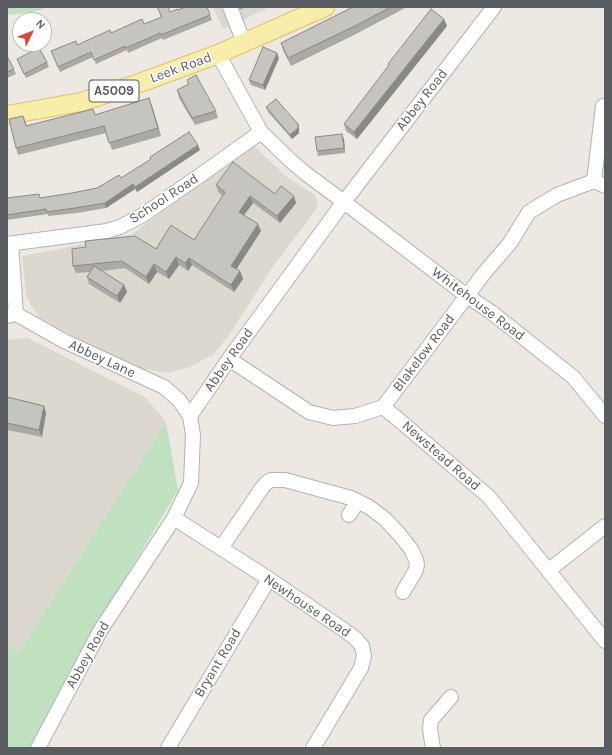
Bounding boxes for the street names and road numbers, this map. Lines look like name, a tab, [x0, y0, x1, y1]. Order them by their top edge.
street label: Leek Road	[148, 49, 214, 87]
street label: Abbey Road	[393, 66, 451, 134]
road number: A5009	[89, 80, 139, 102]
street label: School Road	[126, 170, 202, 228]
street label: Whitehouse Road	[428, 264, 528, 344]
street label: Blakelow Road	[389, 311, 459, 395]
street label: Abbey Road	[201, 325, 257, 395]
street label: Abbey Lane	[66, 336, 138, 382]
street label: Newstead Road	[398, 417, 484, 495]
street label: Newhouse Road	[260, 571, 354, 641]
street label: Abbey Road	[63, 619, 113, 691]
street label: Bryant Road	[191, 626, 245, 700]

